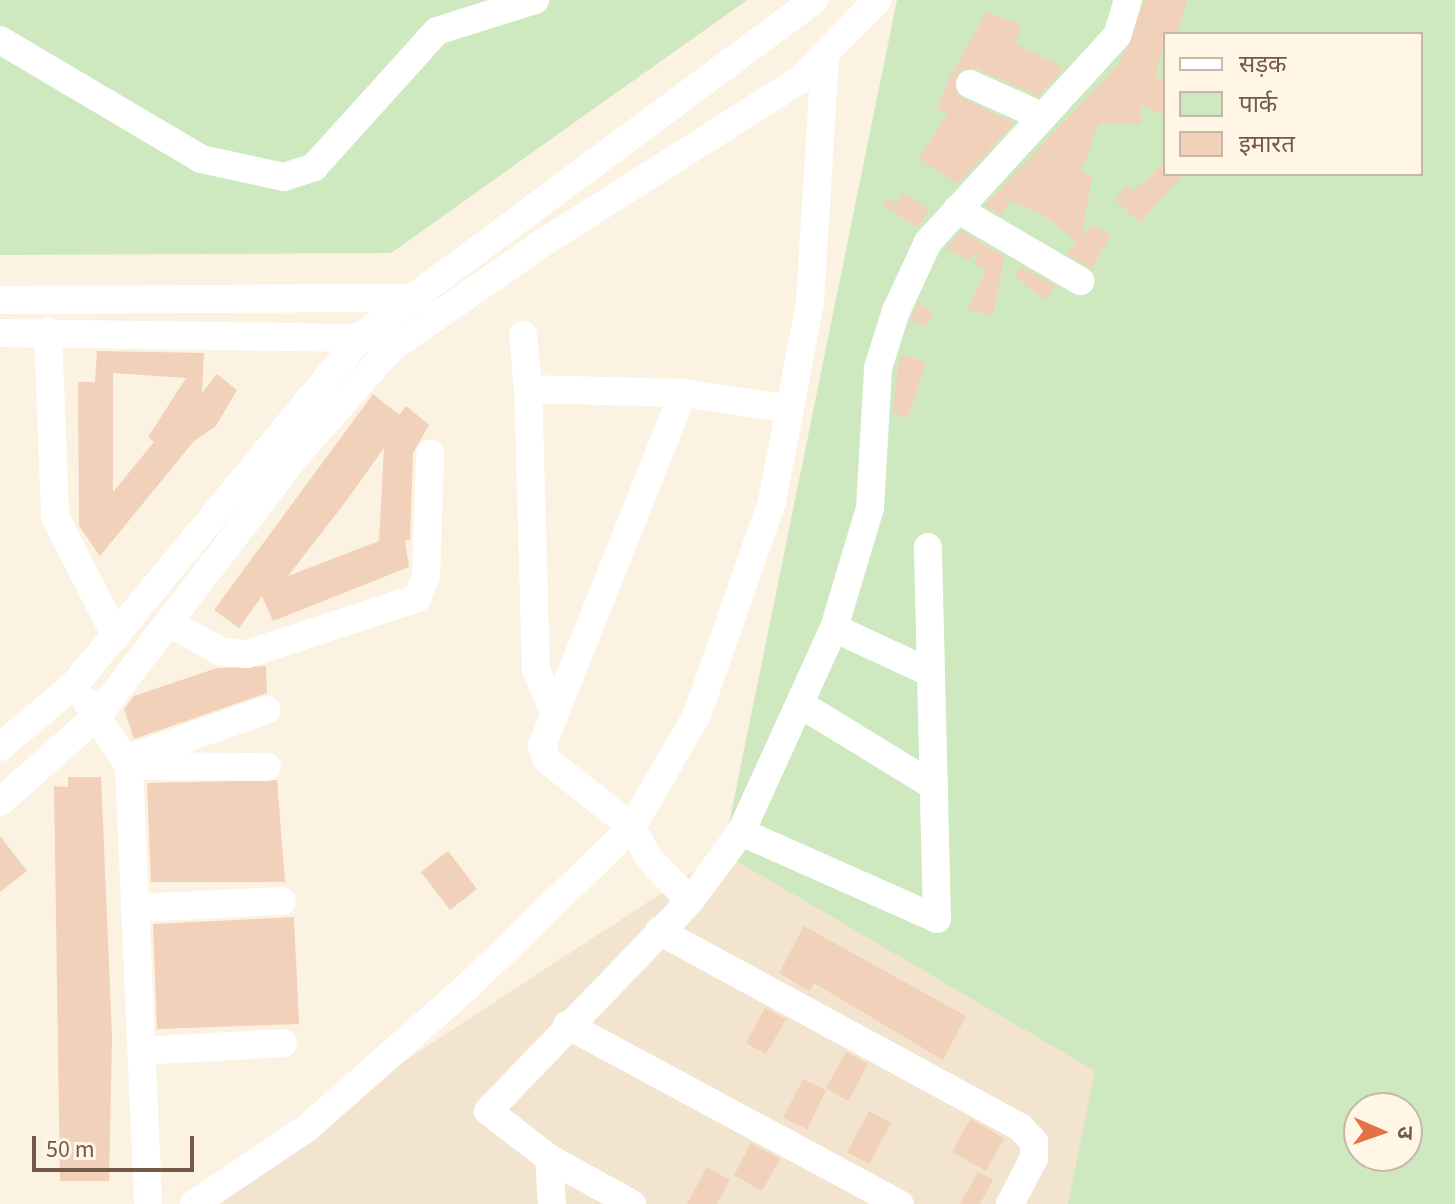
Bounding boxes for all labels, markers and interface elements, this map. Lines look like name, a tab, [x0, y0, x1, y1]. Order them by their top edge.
legend	[1163, 32, 1423, 176]
text: सड़क	[1239, 47, 1287, 82]
text: पार्क	[1239, 87, 1277, 122]
text: इमारत	[1239, 127, 1295, 162]
north arrow	[1343, 1092, 1423, 1172]
scale bar	[36, 1120, 198, 1170]
text: उ	[1389, 1126, 1421, 1140]
text: 50 m	[46, 1132, 95, 1167]

